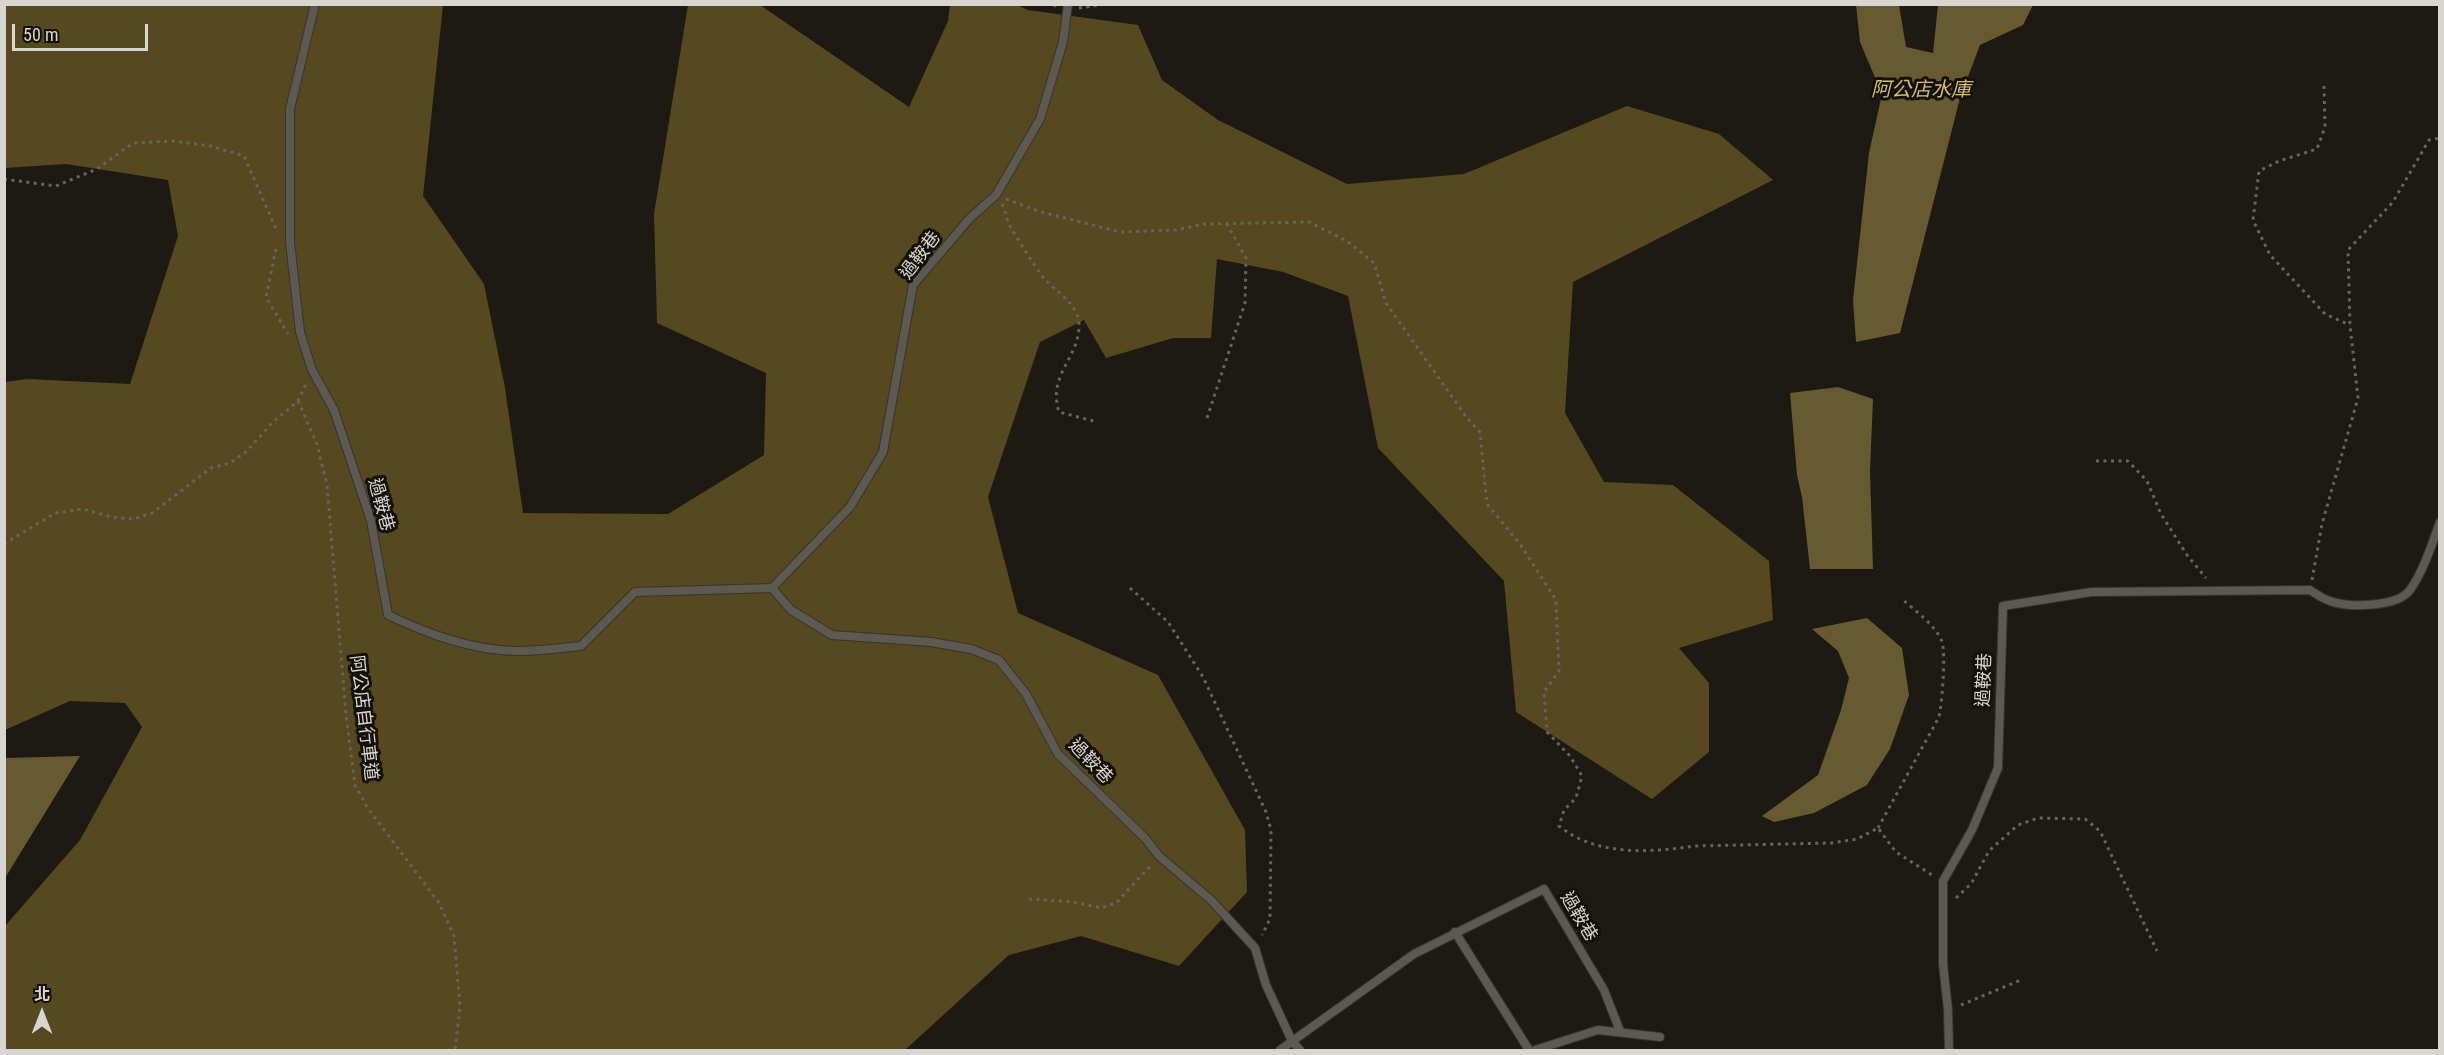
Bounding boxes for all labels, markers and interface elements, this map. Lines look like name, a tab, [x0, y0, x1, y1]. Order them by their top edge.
scale bar	[15, 12, 152, 50]
text: 50 m	[23, 24, 58, 45]
water label: 阿公店水庫	[1871, 79, 1971, 103]
street label: 過鞍巷	[896, 228, 946, 284]
street label: 過鞍巷	[363, 476, 397, 534]
street label: 過鞍巷	[1973, 653, 1997, 707]
street label: 阿公店自行車道	[345, 654, 381, 782]
street label: 過鞍巷	[1063, 735, 1117, 789]
street label: 過鞍巷	[1555, 888, 1601, 946]
north arrow	[12, 983, 72, 1043]
text: 北	[34, 985, 50, 1004]

